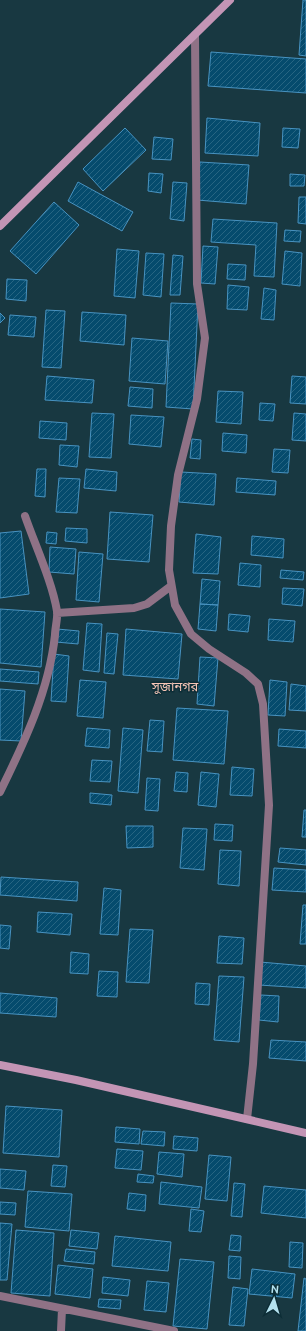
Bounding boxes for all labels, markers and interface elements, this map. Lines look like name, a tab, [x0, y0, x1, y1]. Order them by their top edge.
district label: সুজানগর	[151, 679, 199, 695]
north arrow	[254, 1279, 294, 1319]
text: N	[270, 1283, 279, 1295]

